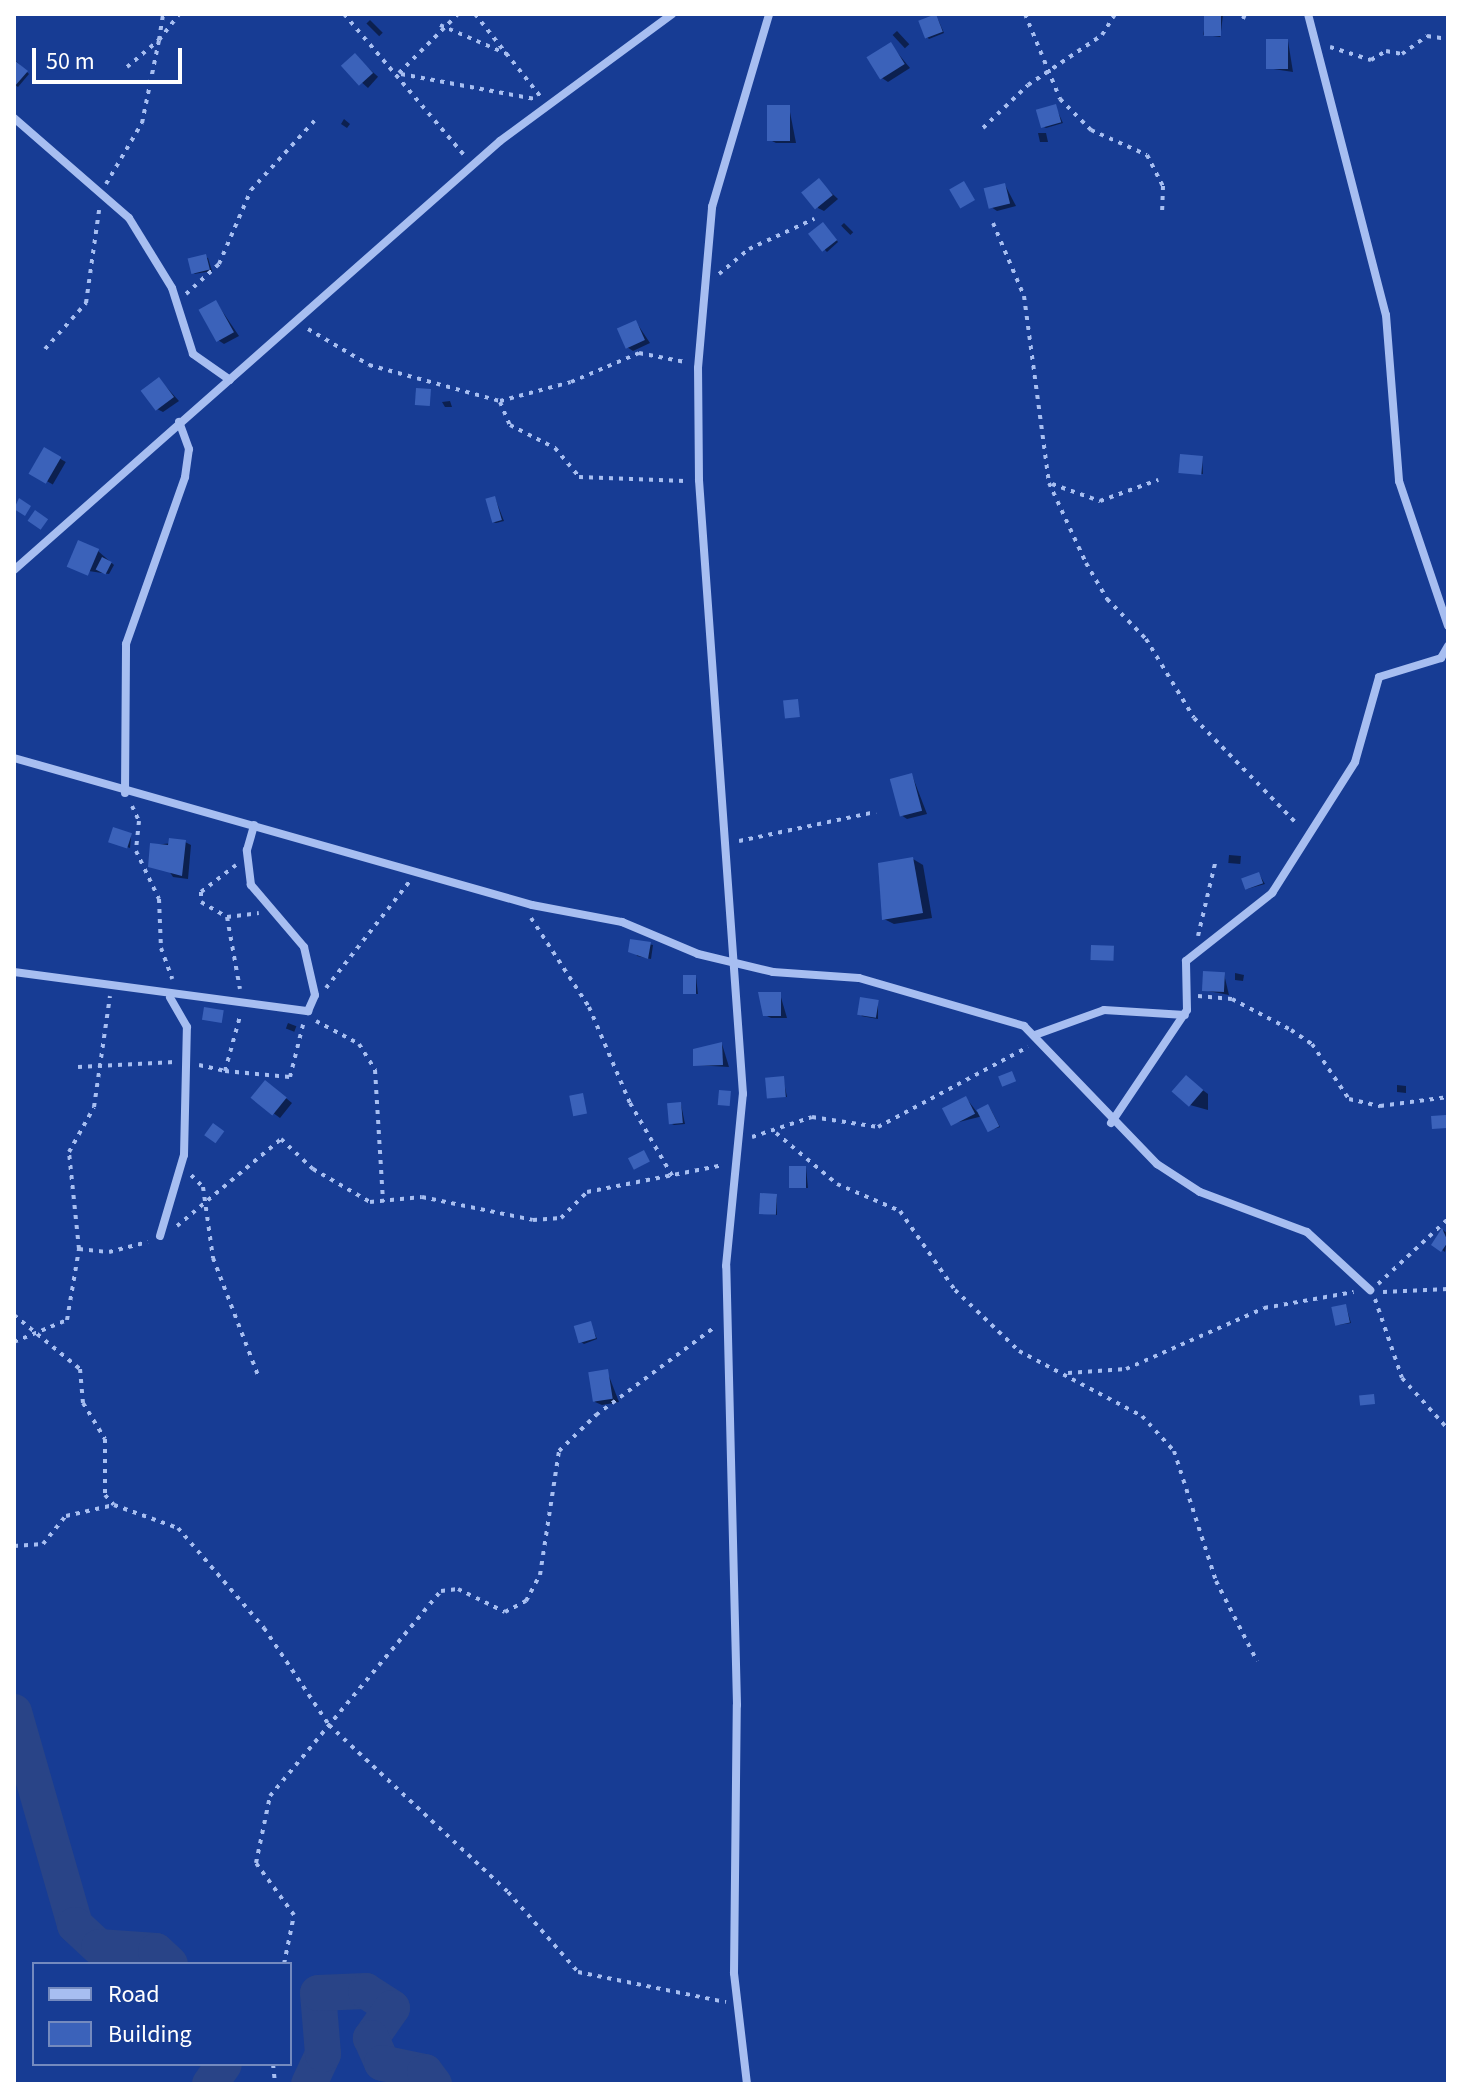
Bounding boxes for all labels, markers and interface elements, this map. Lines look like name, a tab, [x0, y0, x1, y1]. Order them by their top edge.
scale bar	[36, 32, 186, 82]
text: 50 m	[46, 44, 95, 79]
legend	[32, 1962, 292, 2066]
text: Road	[108, 1977, 160, 2012]
text: Building	[108, 2017, 192, 2052]

